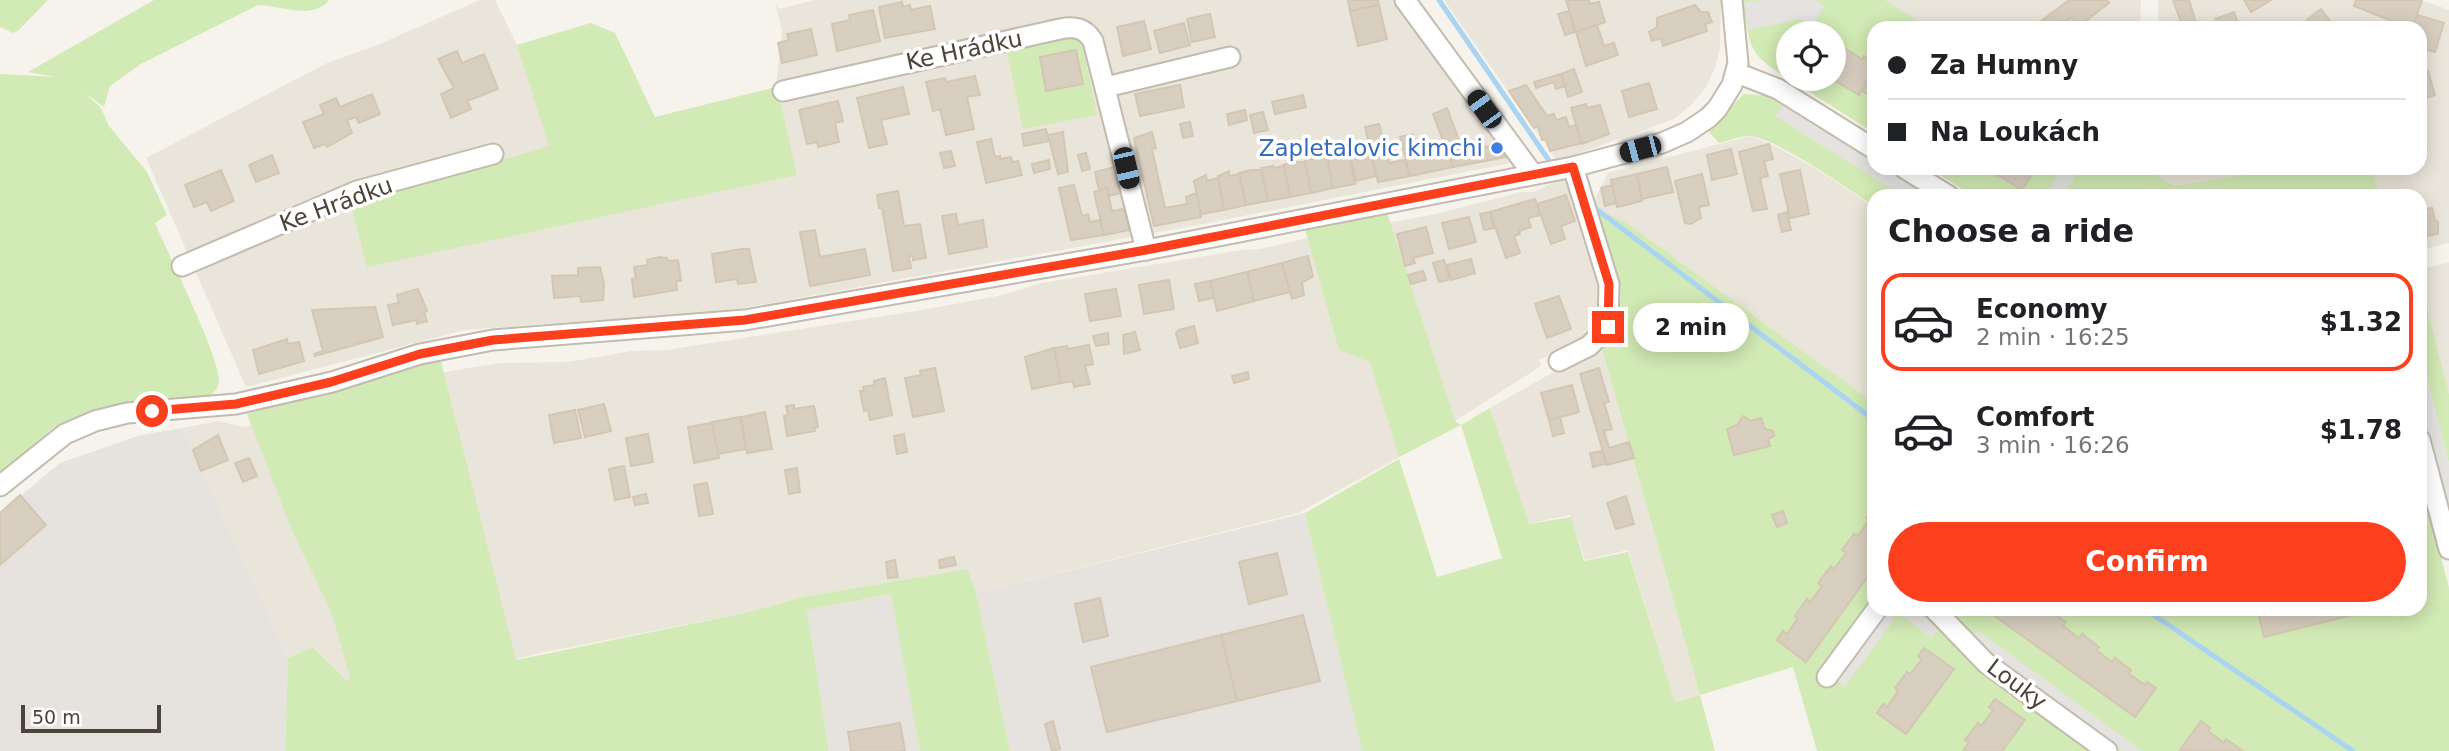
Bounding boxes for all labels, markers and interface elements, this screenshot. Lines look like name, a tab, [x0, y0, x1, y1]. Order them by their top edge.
map controls	[1776, 21, 1846, 91]
button: locate	[1776, 21, 1846, 91]
street label: Ke Hrádku	[904, 25, 1024, 75]
text: Za Humny	[1930, 50, 2078, 80]
car	[1464, 86, 1505, 132]
text: Na Loukách	[1930, 117, 2100, 147]
car	[1617, 133, 1664, 165]
place label: Zapletalovic kimchi	[1259, 135, 1483, 161]
marker: Zapletalovic kimchi	[1489, 140, 1505, 156]
car	[1112, 145, 1141, 191]
street label: Ke Hrádku	[276, 172, 396, 236]
text: Choose a ride	[1888, 212, 2134, 250]
icon: car	[1892, 291, 1955, 354]
text: Economy	[1976, 294, 2107, 324]
callout: 2 min	[1632, 302, 1748, 352]
text: $1.32	[2320, 307, 2402, 337]
route end	[1592, 311, 1624, 343]
text: 2 min	[1655, 314, 1727, 340]
text: 2 min · 16:25	[1976, 324, 2130, 350]
route start	[136, 395, 168, 427]
icon: car	[1892, 399, 1955, 462]
text: Comfort	[1976, 402, 2094, 432]
text: $1.78	[2320, 415, 2402, 445]
text: 3 min · 16:26	[1976, 432, 2130, 458]
button: Confirm	[1888, 522, 2406, 602]
street label: Louky	[1982, 653, 2052, 715]
scale bar	[21, 702, 161, 734]
text: 50 m	[32, 706, 81, 728]

